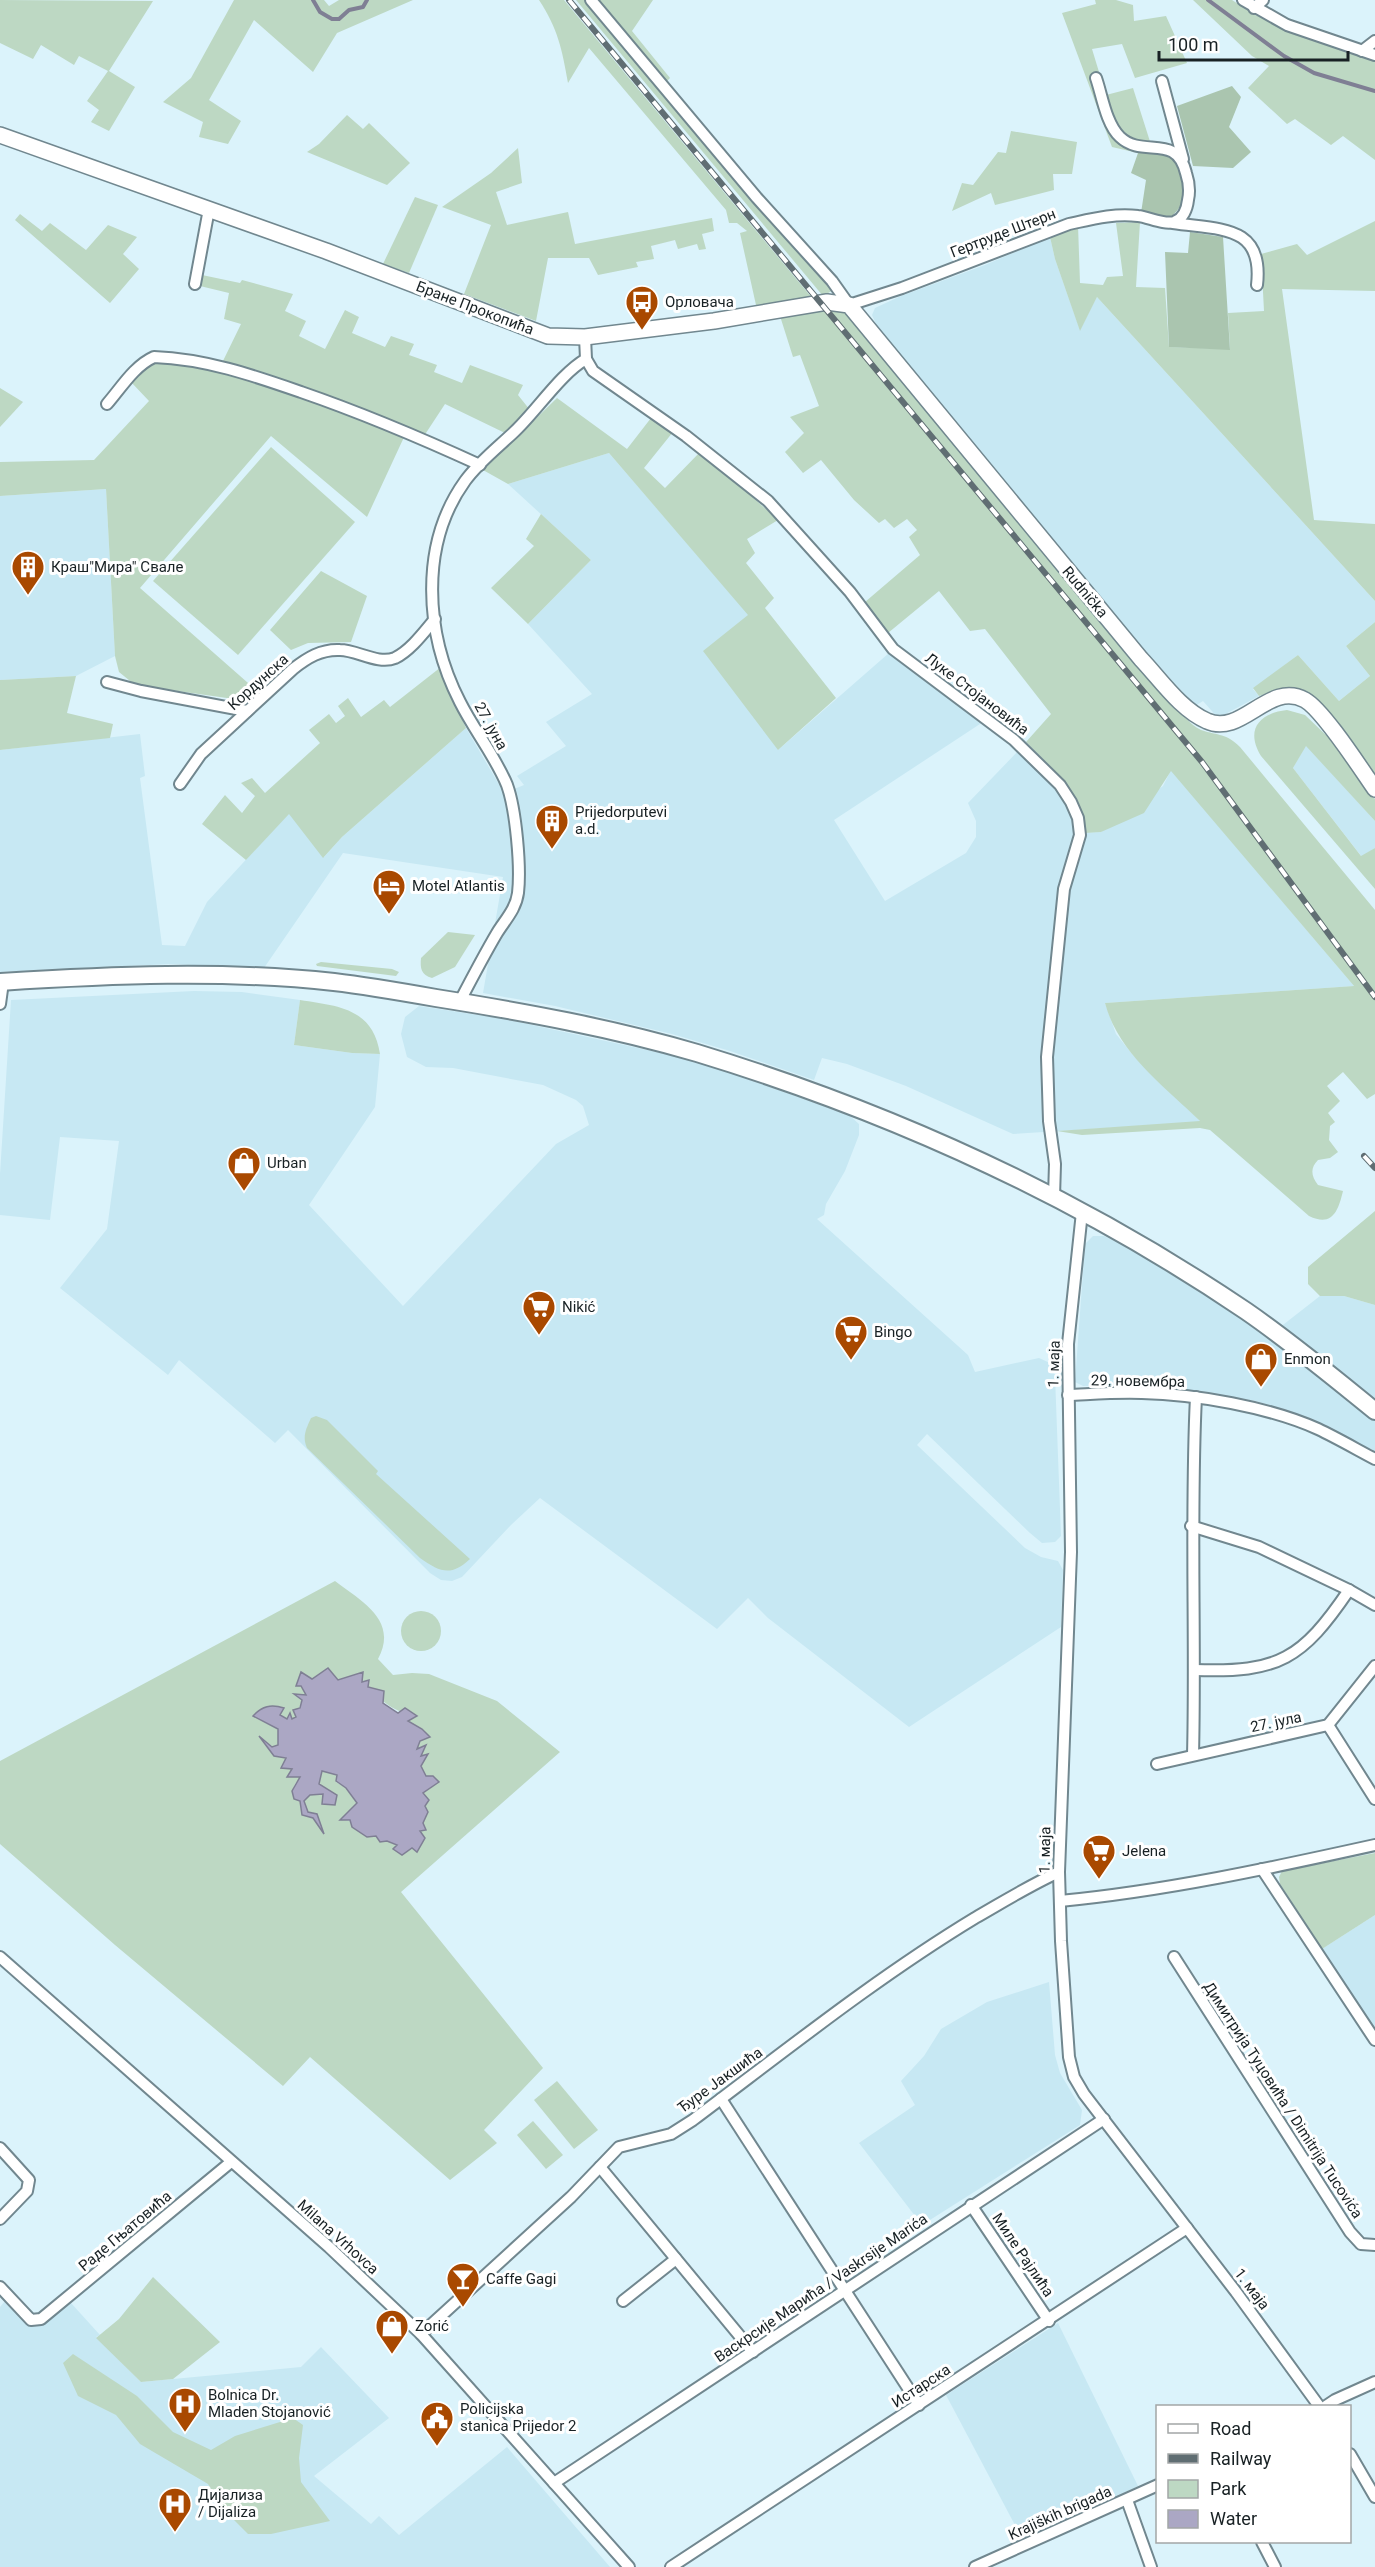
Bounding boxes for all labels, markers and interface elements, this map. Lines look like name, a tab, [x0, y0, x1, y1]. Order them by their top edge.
scale bar	[1159, 24, 1348, 62]
text: 100 m	[1168, 34, 1219, 55]
street label: Гертруде Штерн	[948, 205, 1058, 261]
street label: Бране Прокопића	[414, 277, 536, 339]
bus stop icon: Орловача	[624, 284, 660, 331]
place label: Орловача	[665, 293, 734, 311]
building icon: Краш"Мира" Свале	[10, 549, 46, 596]
place label: Краш"Мира" Свале	[51, 558, 184, 576]
street label: Rudnička	[1058, 563, 1112, 621]
street label: Луке Стојановића	[921, 649, 1033, 739]
street label: Кордунска	[224, 650, 292, 714]
street label: 27. јуна	[471, 699, 511, 753]
building icon: Prijedorputevi a.d.	[534, 803, 570, 850]
place label: Prijedorputevi a.d.	[575, 803, 667, 838]
hotel icon: Motel Atlantis	[371, 868, 407, 915]
place label: Motel Atlantis	[412, 877, 505, 895]
shop icon: Urban	[226, 1145, 262, 1192]
place label: Urban	[267, 1154, 307, 1172]
supermarket icon: Nikić	[521, 1289, 557, 1336]
place label: Nikić	[562, 1298, 596, 1316]
supermarket icon: Bingo	[833, 1314, 869, 1361]
place label: Bingo	[874, 1323, 912, 1341]
street label: 1. маја	[1044, 1340, 1064, 1388]
shop icon: Enmon	[1243, 1341, 1279, 1388]
place label: Enmon	[1284, 1350, 1331, 1368]
street label: 29. новембра	[1091, 1371, 1185, 1391]
street label: 27. јула	[1249, 1708, 1303, 1736]
street label: 1. маја	[1036, 1826, 1054, 1874]
supermarket icon: Jelena	[1081, 1833, 1117, 1880]
place label: Jelena	[1122, 1842, 1166, 1860]
street label: Димитрија Туцовића / Dimitrija Tucovića	[1200, 1978, 1366, 2222]
street label: Ђуре Јакшића	[674, 2043, 766, 2117]
street label: Раде Гњатовића	[75, 2187, 175, 2275]
street label: Milana Vrhovca	[294, 2196, 382, 2278]
street label: Васкрсије Марића / Vaskrsije Marića	[711, 2210, 931, 2366]
street label: Миле Рајлића	[988, 2210, 1058, 2300]
bar icon: Caffe Gagi	[445, 2261, 481, 2308]
street label: 1. маја	[1231, 2265, 1273, 2313]
place label: Caffe Gagi	[486, 2270, 556, 2288]
shop icon: Zorić	[374, 2308, 410, 2355]
place label: Zorić	[415, 2317, 449, 2335]
street label: Истарска	[888, 2360, 954, 2412]
hospital icon: Bolnica Dr. Mladen Stojanović	[167, 2386, 203, 2433]
place label: Bolnica Dr. Mladen Stojanović	[208, 2386, 331, 2421]
public building icon: Policijska stanica Prijedor 2	[419, 2400, 455, 2447]
place label: Policijska stanica Prijedor 2	[460, 2400, 576, 2435]
legend	[1156, 2405, 1351, 2543]
text: Road	[1210, 2418, 1251, 2439]
text: Railway	[1210, 2448, 1272, 2469]
text: Park	[1210, 2478, 1247, 2499]
street label: Krajiških brigada	[1006, 2482, 1114, 2544]
hospital icon: Дијализа / Dijaliza	[157, 2486, 193, 2533]
place label: Дијализа / Dijaliza	[198, 2486, 263, 2521]
text: Water	[1210, 2508, 1257, 2529]

